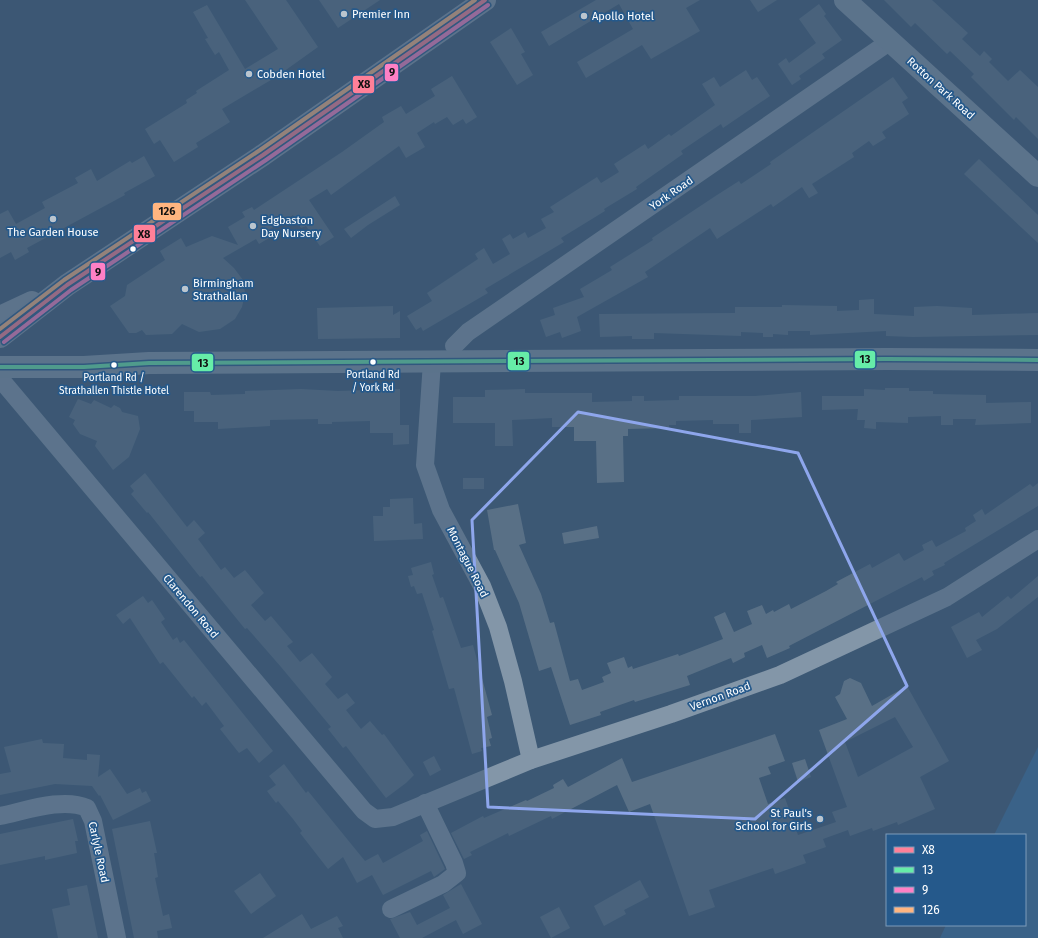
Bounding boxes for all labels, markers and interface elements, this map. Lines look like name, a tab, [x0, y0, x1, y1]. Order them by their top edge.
place label: Premier Inn	[352, 8, 410, 21]
marker: Premier Inn	[339, 9, 349, 19]
place label: Apollo Hotel	[592, 10, 654, 23]
marker: Apollo Hotel	[579, 11, 589, 21]
street label: Rotton Park Road	[904, 55, 977, 122]
line badge: 9	[384, 63, 399, 82]
text: 9	[389, 66, 395, 79]
place label: Cobden Hotel	[257, 68, 325, 81]
marker: Cobden Hotel	[244, 69, 254, 79]
line badge: X8	[352, 75, 375, 94]
text: X8	[357, 78, 371, 91]
street label: York Road	[647, 174, 695, 213]
line badge: 126	[152, 202, 182, 221]
text: 126	[159, 205, 176, 218]
marker: The Garden House	[48, 214, 58, 224]
place label: Edgbaston Day Nursery	[261, 214, 321, 240]
marker: Edgbaston Day Nursery	[248, 221, 258, 231]
line badge: X8	[133, 224, 156, 243]
place label: The Garden House	[7, 226, 99, 239]
text: X8	[137, 228, 151, 241]
unlabelled marker	[128, 244, 138, 254]
line badge: 9	[90, 262, 106, 281]
text: 9	[95, 266, 101, 279]
place label: Birmingham Strathallan	[193, 277, 254, 303]
marker: Birmingham Strathallan	[180, 284, 190, 294]
line badge: 13	[854, 350, 876, 369]
line badge: 13	[507, 351, 530, 371]
line badge: 13	[191, 353, 214, 372]
text: 13	[860, 353, 871, 366]
text: 13	[514, 355, 525, 368]
text: 13	[198, 357, 209, 370]
marker: Portland Rd / York Rd	[368, 357, 378, 367]
marker: Portland Rd / Strathallen Thistle Hotel	[109, 360, 119, 370]
place label: Portland Rd / York Rd	[346, 369, 400, 394]
place label: Portland Rd / Strathallen Thistle Hotel	[59, 372, 169, 397]
street label: Montague Road	[444, 525, 491, 600]
street label: Clarendon Road	[160, 572, 221, 641]
street label: Vernon Road	[688, 679, 752, 713]
place label: St Paul's School for Girls	[736, 807, 812, 833]
marker: St Paul's School for Girls	[815, 814, 825, 824]
street label: Carlyle Road	[86, 820, 111, 884]
legend	[886, 834, 1026, 926]
text: X8	[922, 843, 935, 857]
text: 13	[922, 863, 933, 877]
text: 9	[922, 883, 928, 897]
text: 126	[922, 903, 940, 917]

